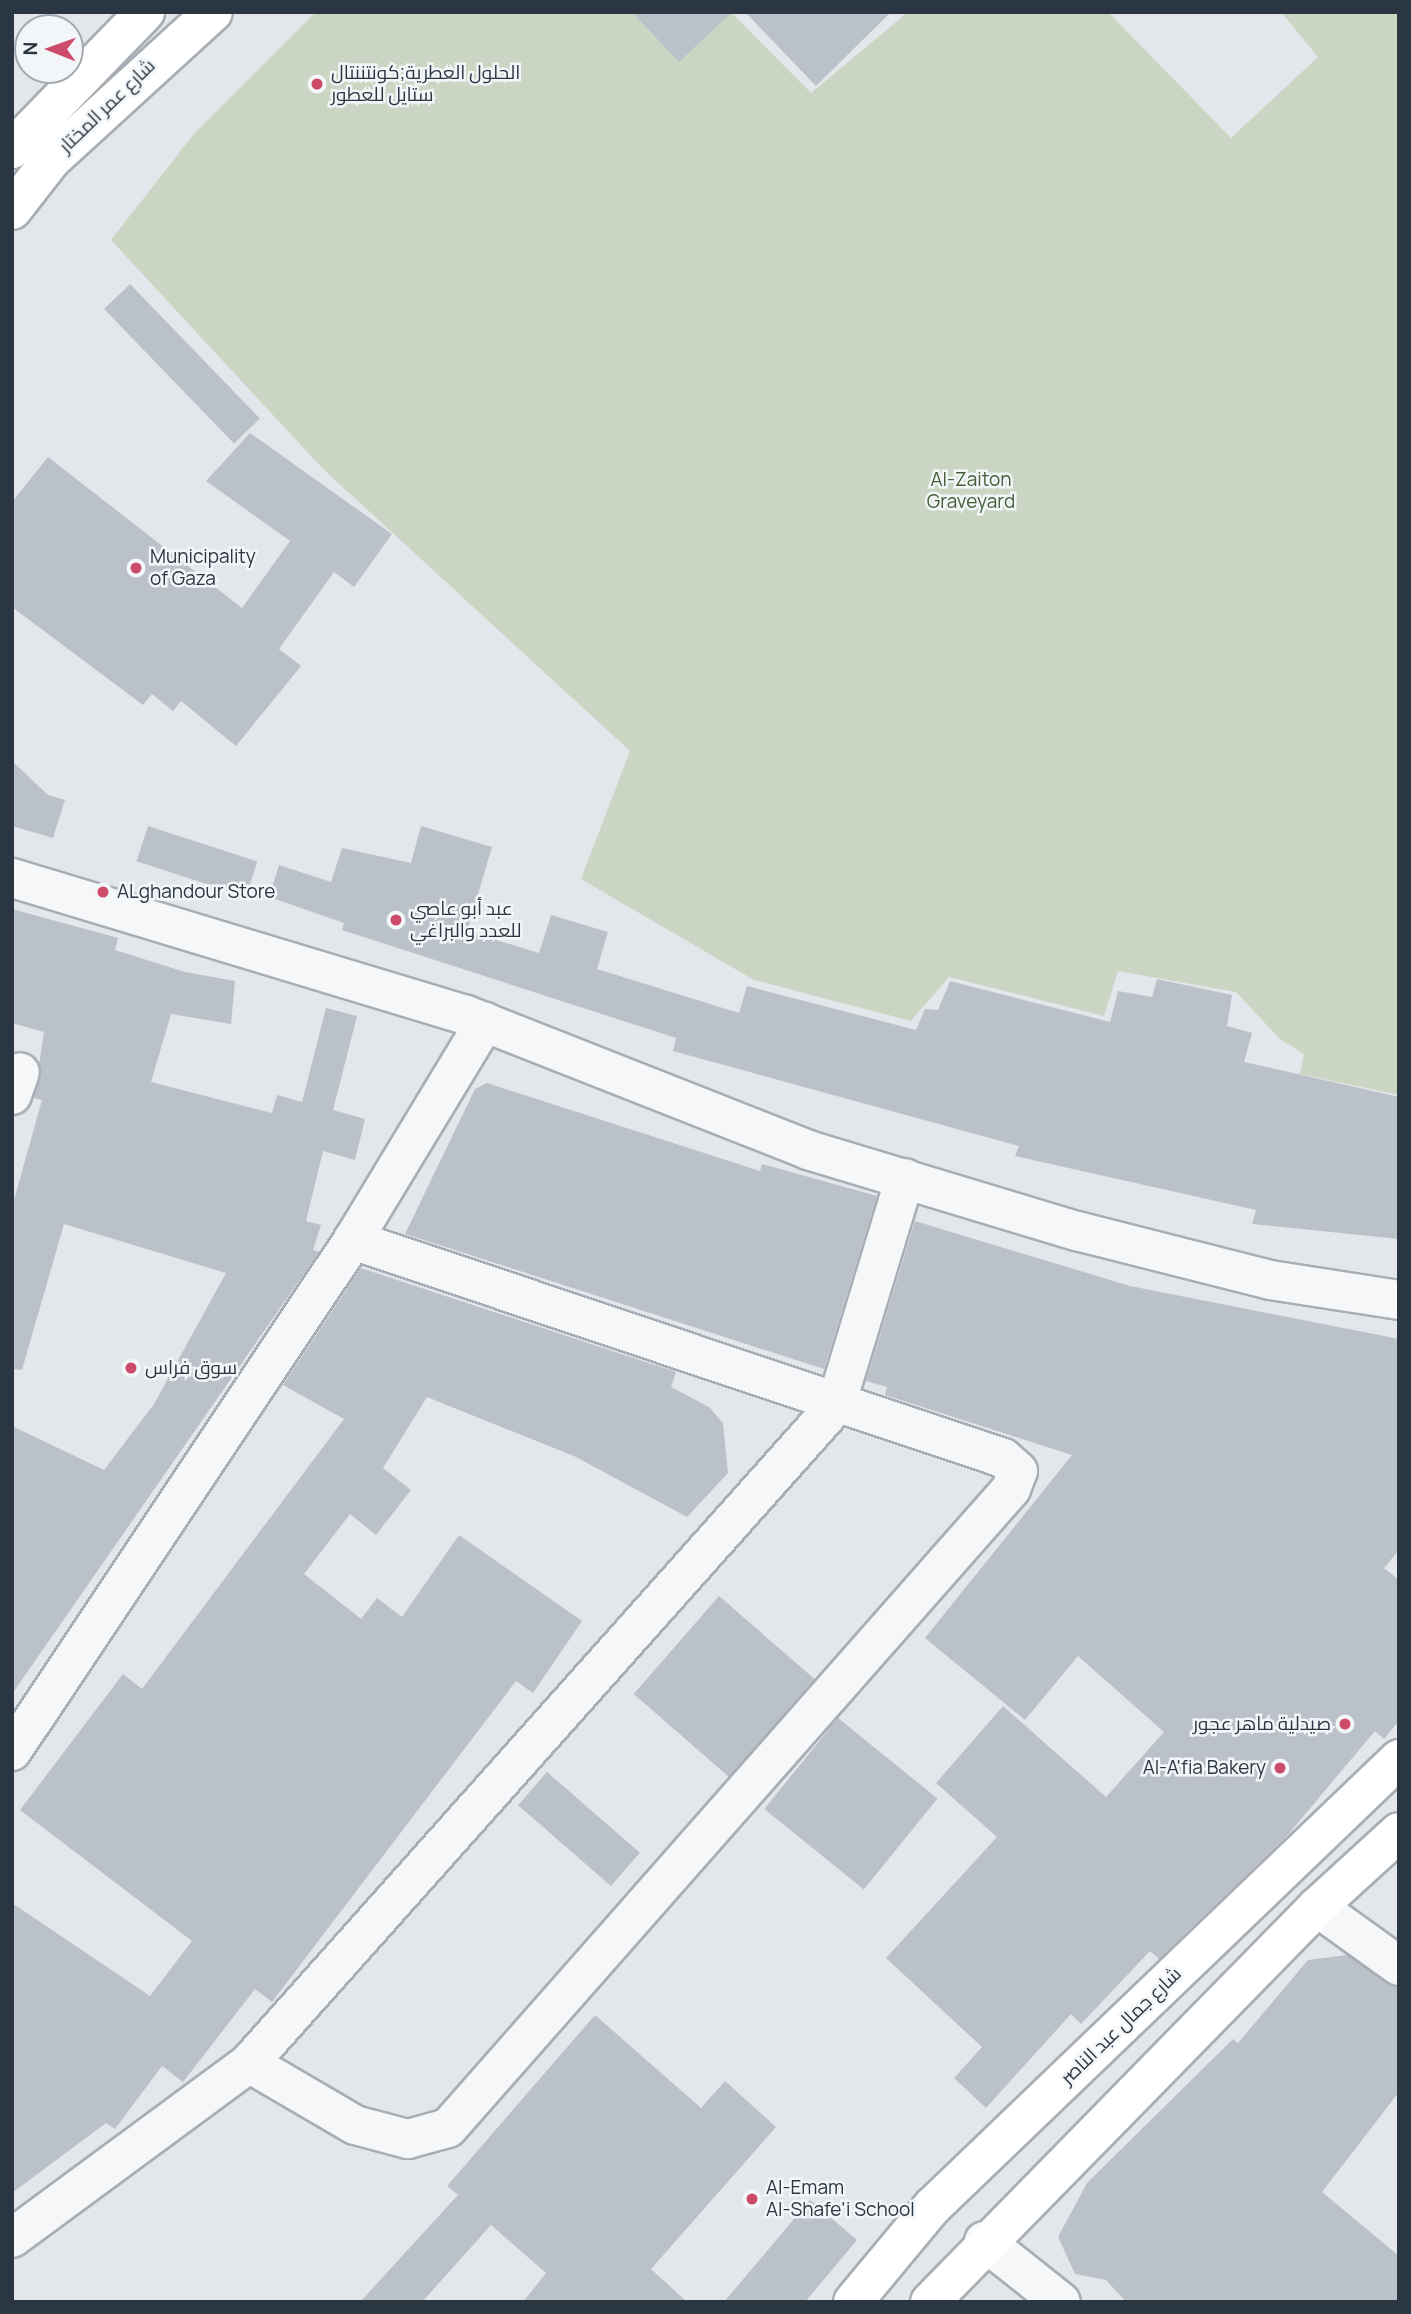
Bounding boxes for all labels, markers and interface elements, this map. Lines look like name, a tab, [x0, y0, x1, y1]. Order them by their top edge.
north arrow	[14, 14, 84, 84]
text: N	[17, 42, 43, 56]
street label: شارع عمر المختار	[54, 54, 160, 158]
place label: الحلول العطرية;كونتننتال ستايل للعطور	[331, 62, 520, 106]
marker: الحلول العطرية;كونتننتال ستايل للعطور	[309, 76, 325, 92]
park label: Al-Zaiton Graveyard	[927, 469, 1015, 513]
place label: Municipality of Gaza	[150, 546, 256, 590]
marker: Municipality of Gaza	[128, 560, 144, 576]
place label: ALghandour Store	[117, 881, 275, 903]
marker: ALghandour Store	[95, 884, 111, 900]
place label: عبد أبو عاصي للعدد والبراغي	[410, 898, 521, 942]
marker: عبد أبو عاصي للعدد والبراغي	[388, 912, 404, 928]
place label: سوق فراس	[145, 1357, 237, 1379]
marker: سوق فراس	[123, 1360, 139, 1376]
place label: صيدلية ماهر عجور	[1193, 1713, 1331, 1735]
marker: صيدلية ماهر عجور	[1337, 1716, 1353, 1732]
place label: Al-A'fia Bakery	[1143, 1757, 1266, 1779]
marker: Al-A'fia Bakery	[1272, 1760, 1288, 1776]
street label: شارع جمال عبد الناصر	[1056, 1963, 1186, 2089]
place label: Al-Emam Al-Shafe'i School	[766, 2177, 915, 2221]
marker: Al-Emam Al-Shafe'i School	[744, 2191, 760, 2207]

